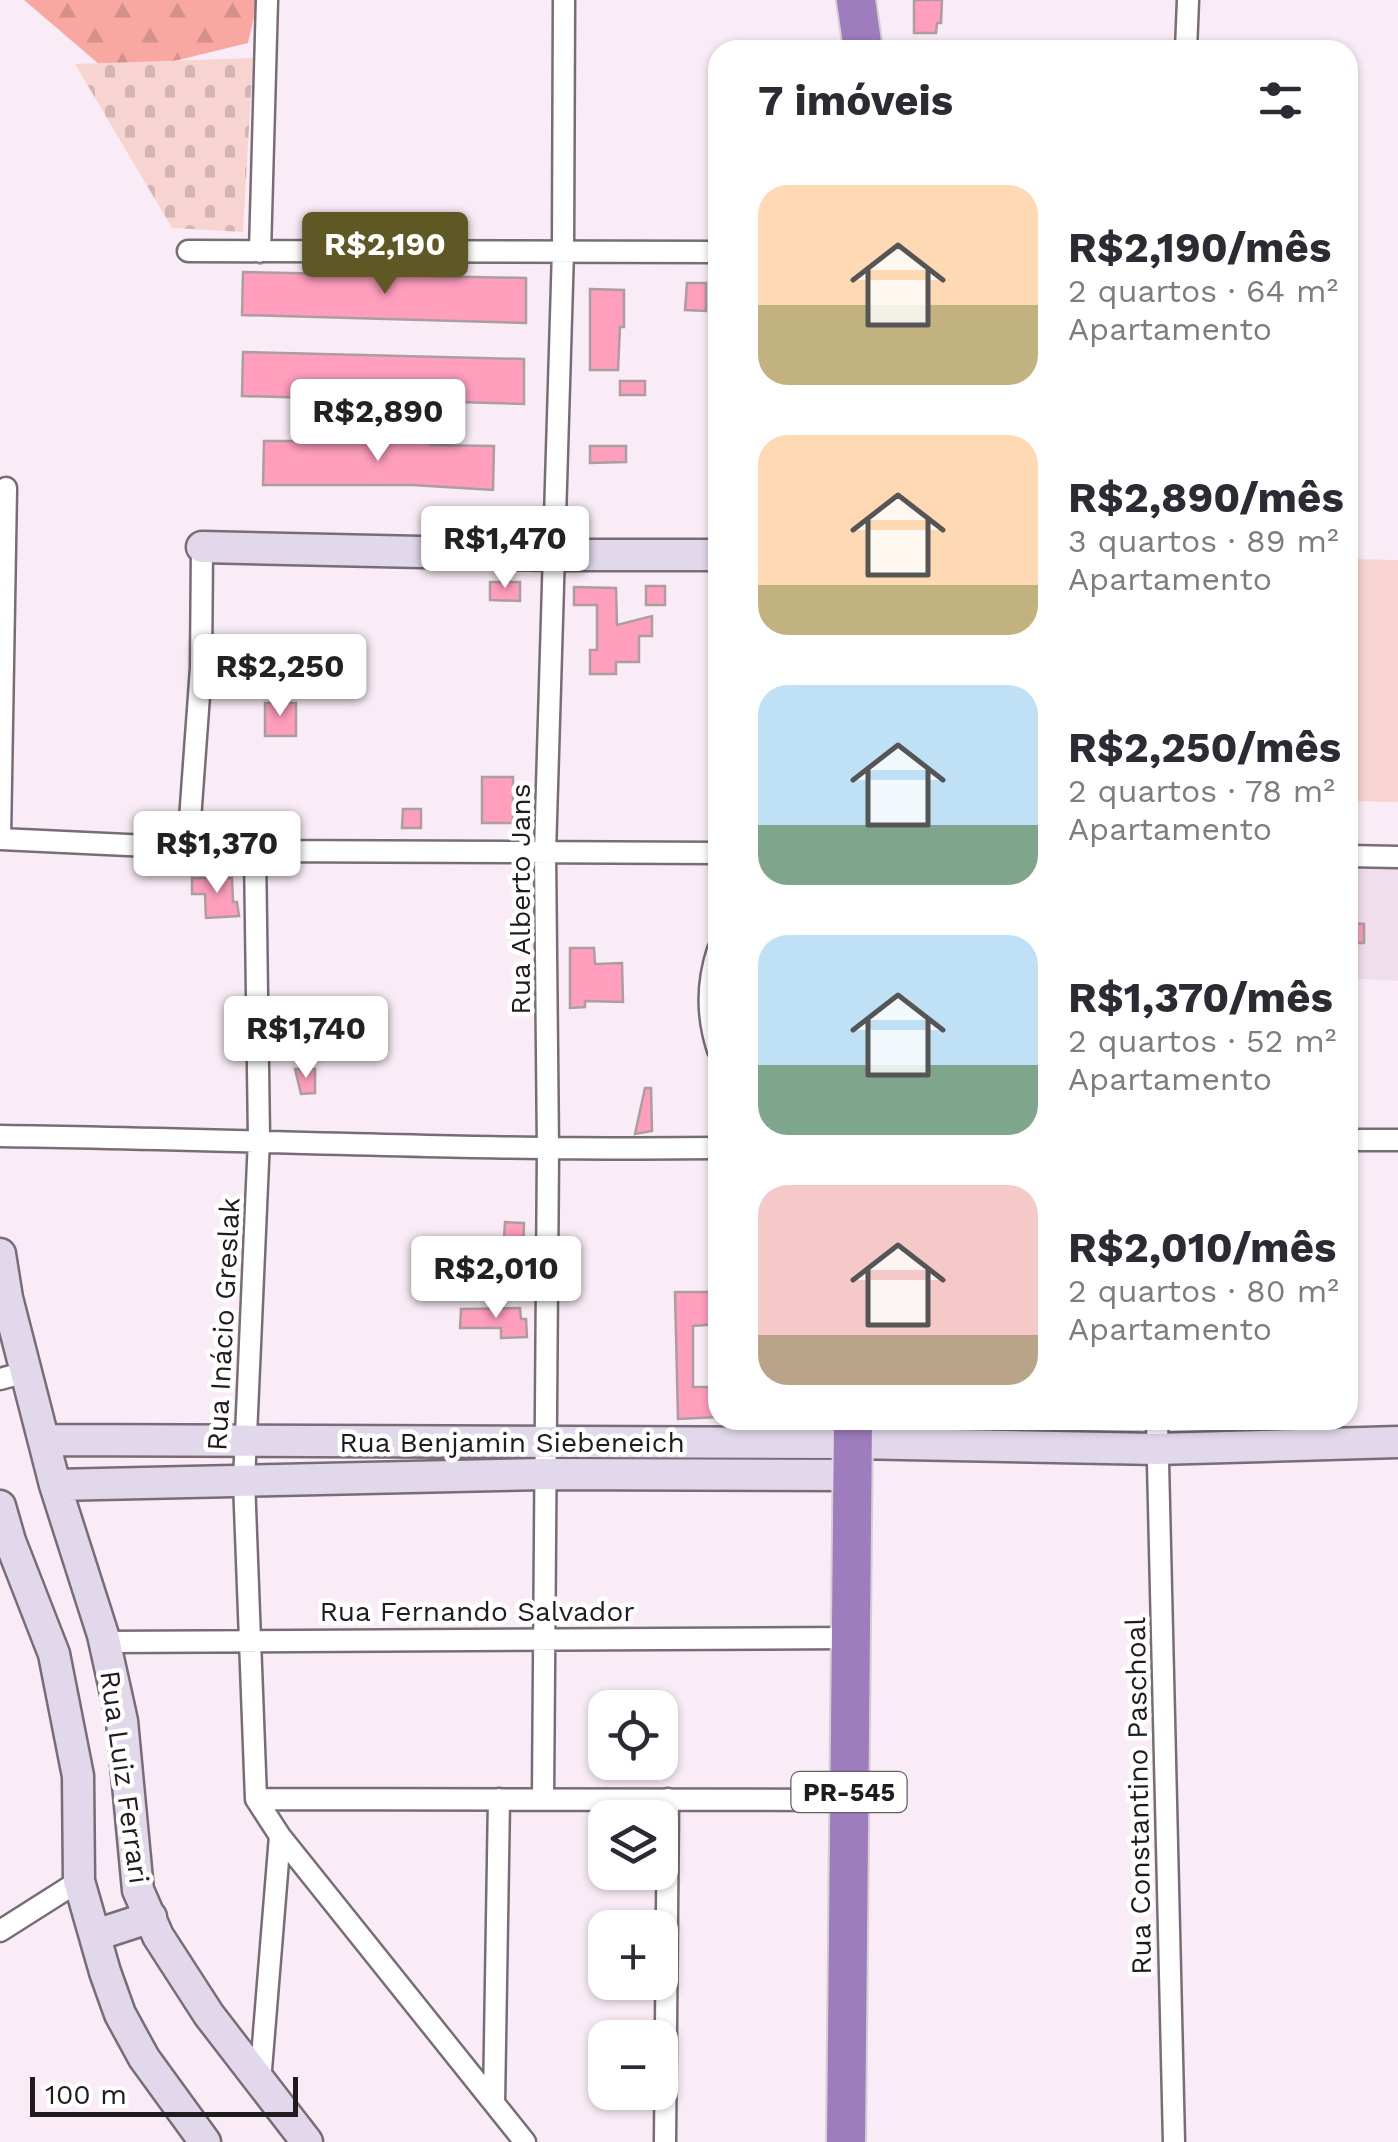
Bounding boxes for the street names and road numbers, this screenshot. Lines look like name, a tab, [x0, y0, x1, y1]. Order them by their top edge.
street label: Rua Alberto Jans	[504, 783, 537, 1015]
street label: Rua Inácio Greslak	[200, 1196, 247, 1452]
street label: Rua Benjamin Siebeneich	[339, 1426, 685, 1459]
street label: Rua Fernando Salvador	[319, 1595, 635, 1628]
street label: Rua Constantino Paschoal	[1119, 1616, 1158, 1975]
street label: Rua Luiz Ferrari	[93, 1668, 156, 1886]
road number: PR-545	[792, 1772, 906, 1812]

